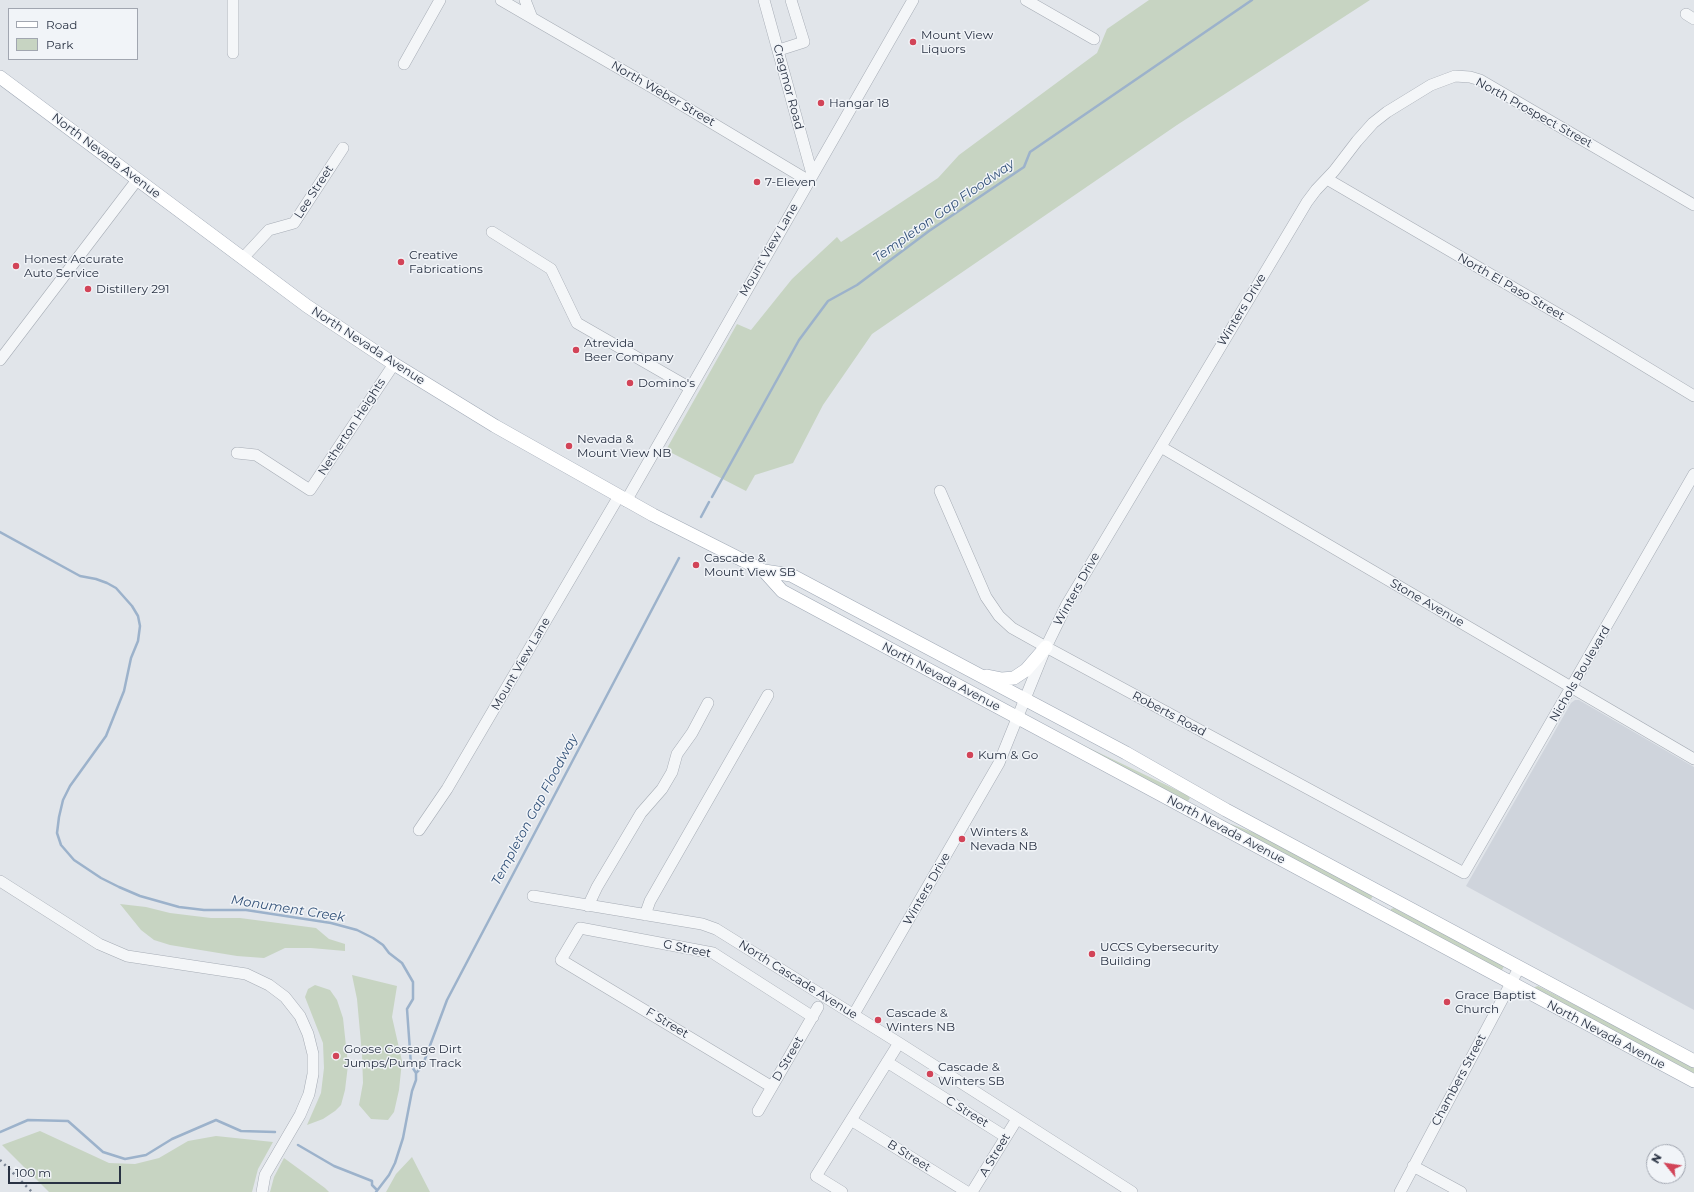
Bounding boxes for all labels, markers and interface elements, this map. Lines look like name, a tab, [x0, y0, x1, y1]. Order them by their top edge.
legend	[8, 8, 138, 60]
text: Road	[46, 17, 77, 32]
place label: Mount View Liquors	[921, 28, 993, 56]
text: Park	[46, 37, 73, 52]
marker: Mount View Liquors	[908, 37, 918, 47]
street label: Cragmor Road	[770, 43, 806, 131]
street label: North Weber Street	[608, 58, 718, 130]
street label: North Prospect Street	[1473, 75, 1595, 151]
place label: Hangar 18	[829, 96, 889, 110]
marker: Hangar 18	[816, 98, 826, 108]
street label: North Nevada Avenue	[49, 110, 163, 202]
water label: Templeton Gap Floodway	[870, 156, 1018, 266]
street label: Lee Street	[291, 163, 337, 221]
place label: 7-Eleven	[765, 175, 816, 189]
marker: 7-Eleven	[752, 177, 762, 187]
street label: Mount View Lane	[737, 201, 801, 299]
place label: Creative Fabrications	[409, 248, 483, 276]
street label: North El Paso Street	[1455, 250, 1567, 324]
place label: Honest Accurate Auto Service	[24, 252, 124, 280]
marker: Creative Fabrications	[396, 257, 406, 267]
marker: Honest Accurate Auto Service	[11, 261, 21, 271]
street label: Winters Drive	[1215, 271, 1269, 349]
place label: Distillery 291	[96, 282, 170, 296]
marker: Distillery 291	[83, 284, 93, 294]
street label: North Nevada Avenue	[309, 304, 427, 388]
place label: Atrevida Beer Company	[584, 336, 674, 364]
marker: Atrevida Beer Company	[571, 345, 581, 355]
street label: Netherton Heights	[315, 376, 389, 478]
place label: Domino's	[638, 376, 695, 390]
marker: Domino's	[625, 378, 635, 388]
place label: Nevada & Mount View NB	[577, 432, 671, 460]
marker: Nevada & Mount View NB	[564, 441, 574, 451]
street label: Winters Drive	[1051, 550, 1103, 628]
place label: Cascade & Mount View SB	[704, 551, 796, 579]
marker: Cascade & Mount View SB	[691, 560, 701, 570]
street label: Stone Avenue	[1387, 576, 1467, 630]
street label: Mount View Lane	[489, 615, 553, 713]
street label: Nichols Boulevard	[1547, 623, 1613, 725]
street label: North Nevada Avenue	[879, 640, 1003, 714]
street label: Roberts Road	[1129, 688, 1209, 740]
water label: Templeton Gap Floodway	[488, 732, 582, 888]
place label: Kum & Go	[978, 748, 1038, 762]
marker: Kum & Go	[965, 750, 975, 760]
street label: North Nevada Avenue	[1164, 793, 1288, 867]
place label: Winters & Nevada NB	[970, 825, 1037, 853]
marker: Winters & Nevada NB	[957, 834, 967, 844]
street label: Winters Drive	[900, 850, 954, 928]
water label: Monument Creek	[230, 892, 346, 926]
street label: G Street	[662, 937, 712, 961]
street label: North Cascade Avenue	[736, 937, 860, 1023]
place label: UCCS Cybersecurity Building	[1100, 940, 1218, 968]
marker: UCCS Cybersecurity Building	[1087, 949, 1097, 959]
place label: Grace Baptist Church	[1455, 988, 1536, 1016]
marker: Grace Baptist Church	[1442, 997, 1452, 1007]
street label: North Nevada Avenue	[1544, 998, 1668, 1072]
street label: F Street	[643, 1005, 691, 1041]
place label: Cascade & Winters NB	[886, 1006, 955, 1034]
marker: Cascade & Winters NB	[873, 1015, 883, 1025]
street label: Chambers Street	[1429, 1032, 1489, 1128]
street label: D Street	[769, 1034, 807, 1084]
place label: Goose Gossage Dirt Jumps/Pump Track	[344, 1042, 462, 1070]
marker: Goose Gossage Dirt Jumps/Pump Track	[331, 1051, 341, 1061]
place label: Cascade & Winters SB	[938, 1060, 1005, 1088]
marker: Cascade & Winters SB	[925, 1069, 935, 1079]
street label: C Street	[943, 1093, 991, 1131]
street label: A Street	[976, 1131, 1014, 1179]
street label: B Street	[885, 1137, 933, 1175]
north arrow	[1646, 1144, 1686, 1184]
text: N	[1648, 1151, 1665, 1166]
scale bar	[10, 1158, 123, 1184]
text: 100 m	[15, 1165, 51, 1180]

